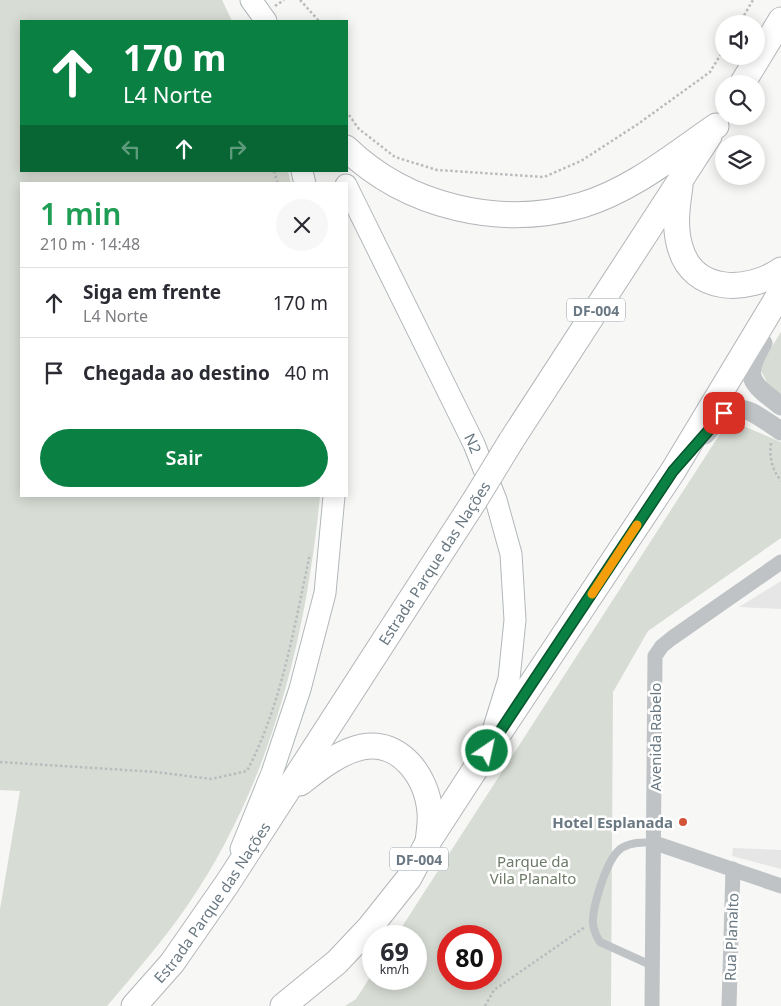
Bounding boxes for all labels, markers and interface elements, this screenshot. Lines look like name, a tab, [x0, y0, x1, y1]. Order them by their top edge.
map controls	[715, 15, 765, 185]
button: sound	[715, 15, 765, 65]
text: 170 m	[123, 34, 226, 81]
icon: ahead	[40, 40, 105, 105]
button: search	[715, 75, 765, 125]
text: L4 Norte	[123, 79, 212, 109]
icon: left	[117, 135, 145, 163]
icon: ahead	[170, 135, 198, 163]
icon: right	[223, 135, 251, 163]
button: layers	[715, 135, 765, 185]
text: 1 min	[40, 193, 121, 234]
button: close	[276, 199, 328, 251]
text: 210 m · 14:48	[40, 233, 140, 255]
text: Siga em frente	[83, 279, 221, 305]
icon: ahead	[40, 289, 68, 317]
text: 170 m	[273, 290, 328, 316]
road number: DF-004	[567, 298, 625, 322]
text: L4 Norte	[83, 305, 148, 327]
icon: arrive	[40, 359, 68, 387]
text: Chegada ao destino	[83, 360, 270, 386]
text: 40 m	[285, 360, 329, 386]
pin	[703, 392, 745, 434]
icon: arrive	[710, 399, 738, 427]
button: Sair	[40, 429, 328, 487]
street label: N2	[460, 430, 487, 456]
street label: Estrada Parque das Nações	[373, 477, 495, 649]
street label: Avenida Rabelo	[645, 683, 665, 791]
position arrow	[460, 724, 512, 776]
place label: Hotel Esplanada	[552, 812, 673, 832]
marker: Hotel Esplanada	[677, 816, 689, 828]
street label: Estrada Parque das Nações	[149, 818, 275, 987]
road number: DF-004	[390, 848, 448, 871]
park label: Parque da Vila Planalto	[490, 851, 576, 888]
street label: Rua Planalto	[719, 893, 743, 981]
speed limit sign: 80	[437, 925, 502, 990]
text: 69	[380, 934, 409, 968]
text: km/h	[380, 961, 409, 978]

